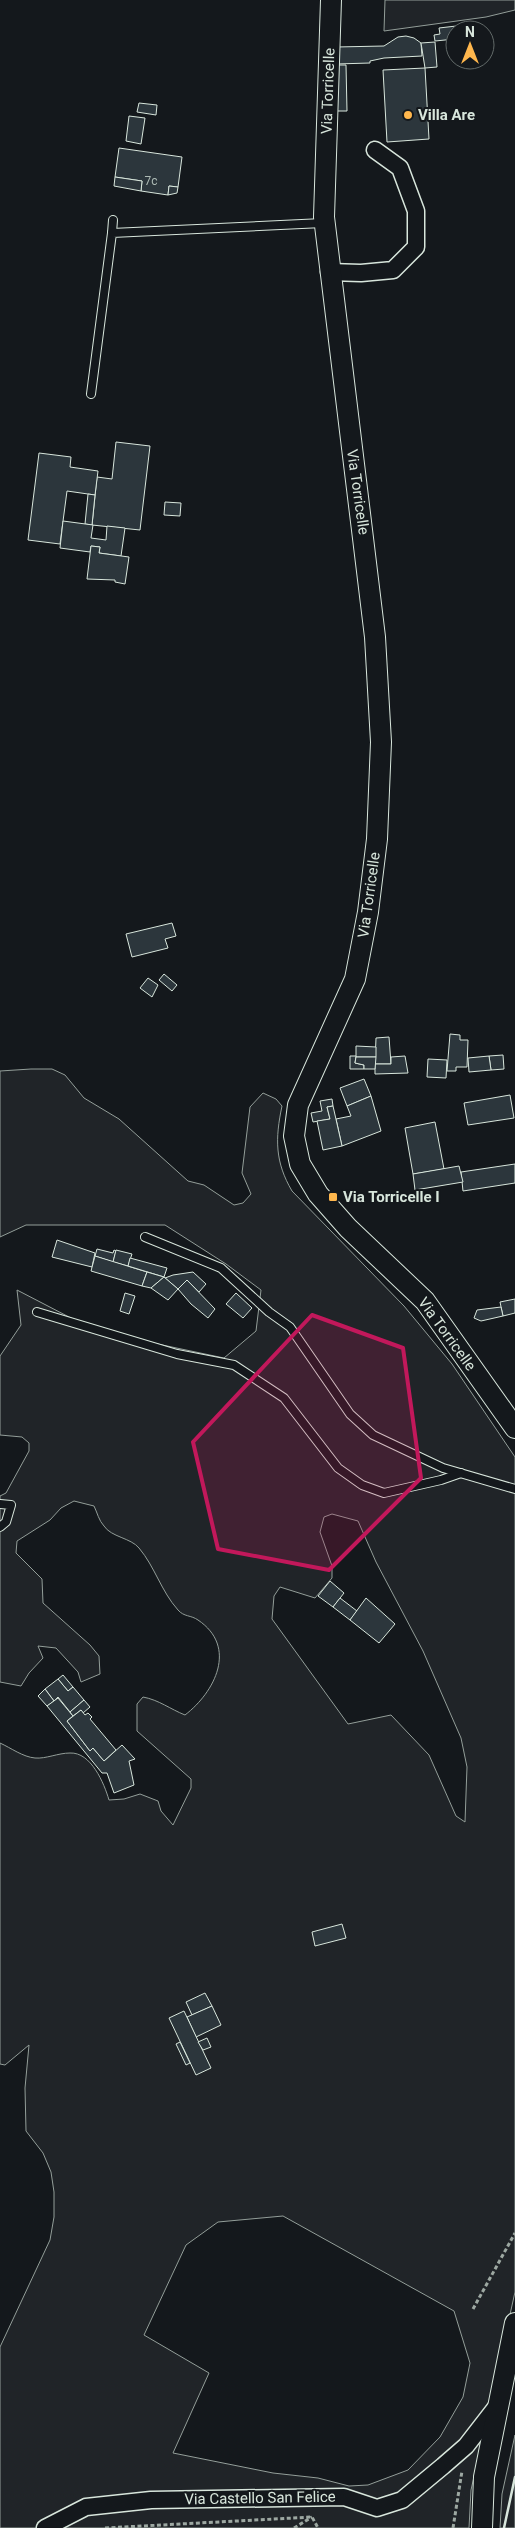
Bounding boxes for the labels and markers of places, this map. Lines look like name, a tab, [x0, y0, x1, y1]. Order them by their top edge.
place label: Villa Are	[418, 106, 475, 124]
marker: Villa Are	[402, 109, 414, 121]
place label: Via Torricelle I	[343, 1188, 440, 1206]
marker: Via Torricelle I	[327, 1191, 339, 1203]

